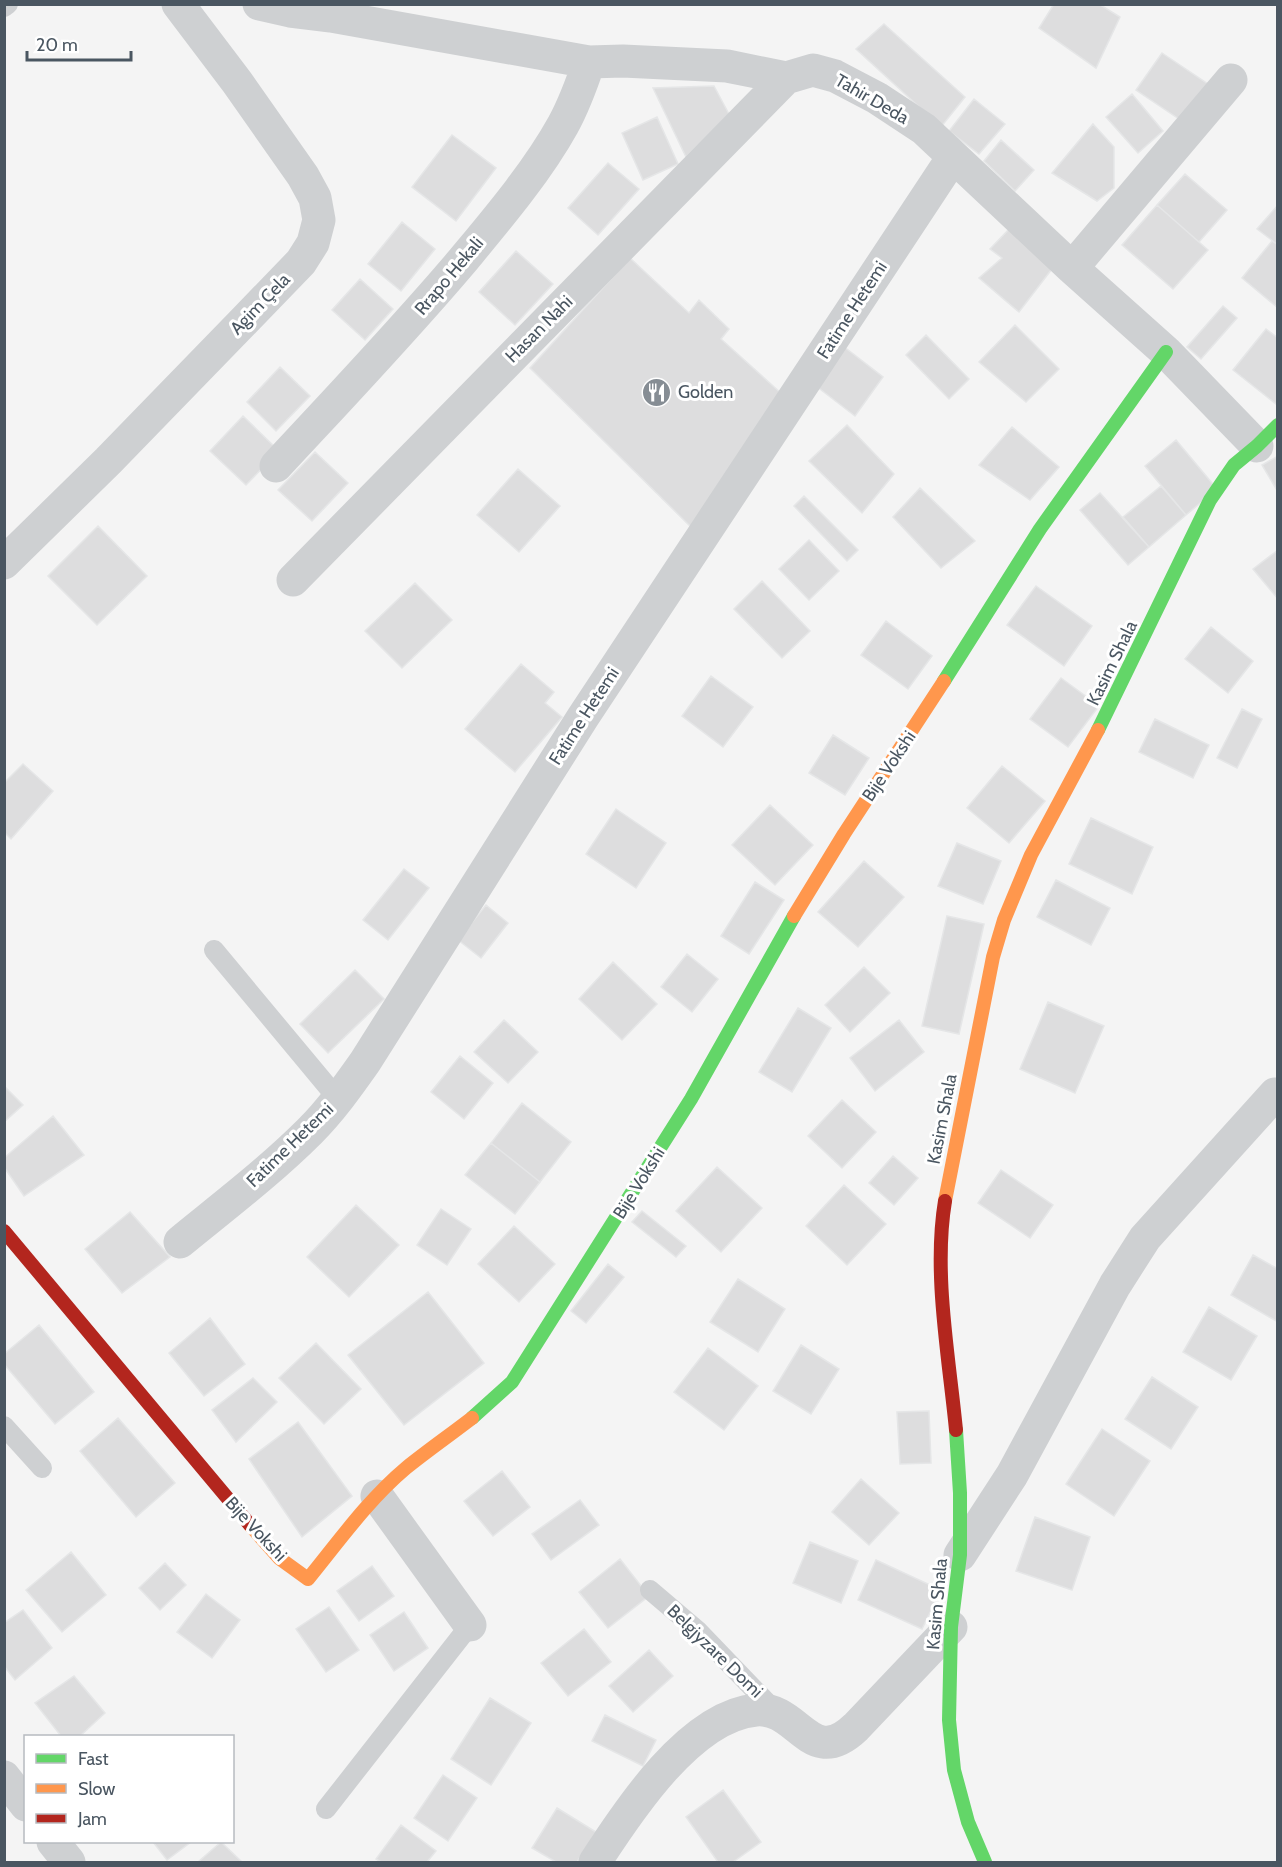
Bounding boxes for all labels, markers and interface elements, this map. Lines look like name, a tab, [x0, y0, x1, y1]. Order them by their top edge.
scale bar	[27, 24, 130, 62]
text: 20 m	[36, 34, 78, 56]
street label: Tahir Deda	[831, 69, 913, 129]
street label: Rrapo Hekali	[410, 232, 488, 320]
street label: Fatime Hetemi	[812, 257, 892, 363]
street label: Agim Çela	[225, 268, 295, 339]
street label: Hasan Nahi	[501, 291, 577, 367]
restaurant icon: Golden	[641, 376, 673, 408]
place label: Golden	[678, 381, 733, 403]
street label: Kasim Shala	[1082, 617, 1142, 709]
street label: Fatime Hetemi	[544, 663, 624, 769]
street label: Bije Vokshi	[857, 727, 921, 805]
street label: Kasim Shala	[922, 1072, 962, 1166]
street label: Fatime Hetemi	[242, 1098, 338, 1192]
street label: Bije Vokshi	[608, 1143, 670, 1223]
street label: Bije Vokshi	[221, 1492, 291, 1566]
street label: Kasim Shala	[922, 1557, 952, 1651]
street label: Belgjyzare Domi	[662, 1600, 768, 1702]
legend	[24, 1735, 234, 1843]
text: Fast	[78, 1748, 109, 1770]
text: Slow	[78, 1778, 115, 1800]
text: Jam	[77, 1808, 107, 1830]

